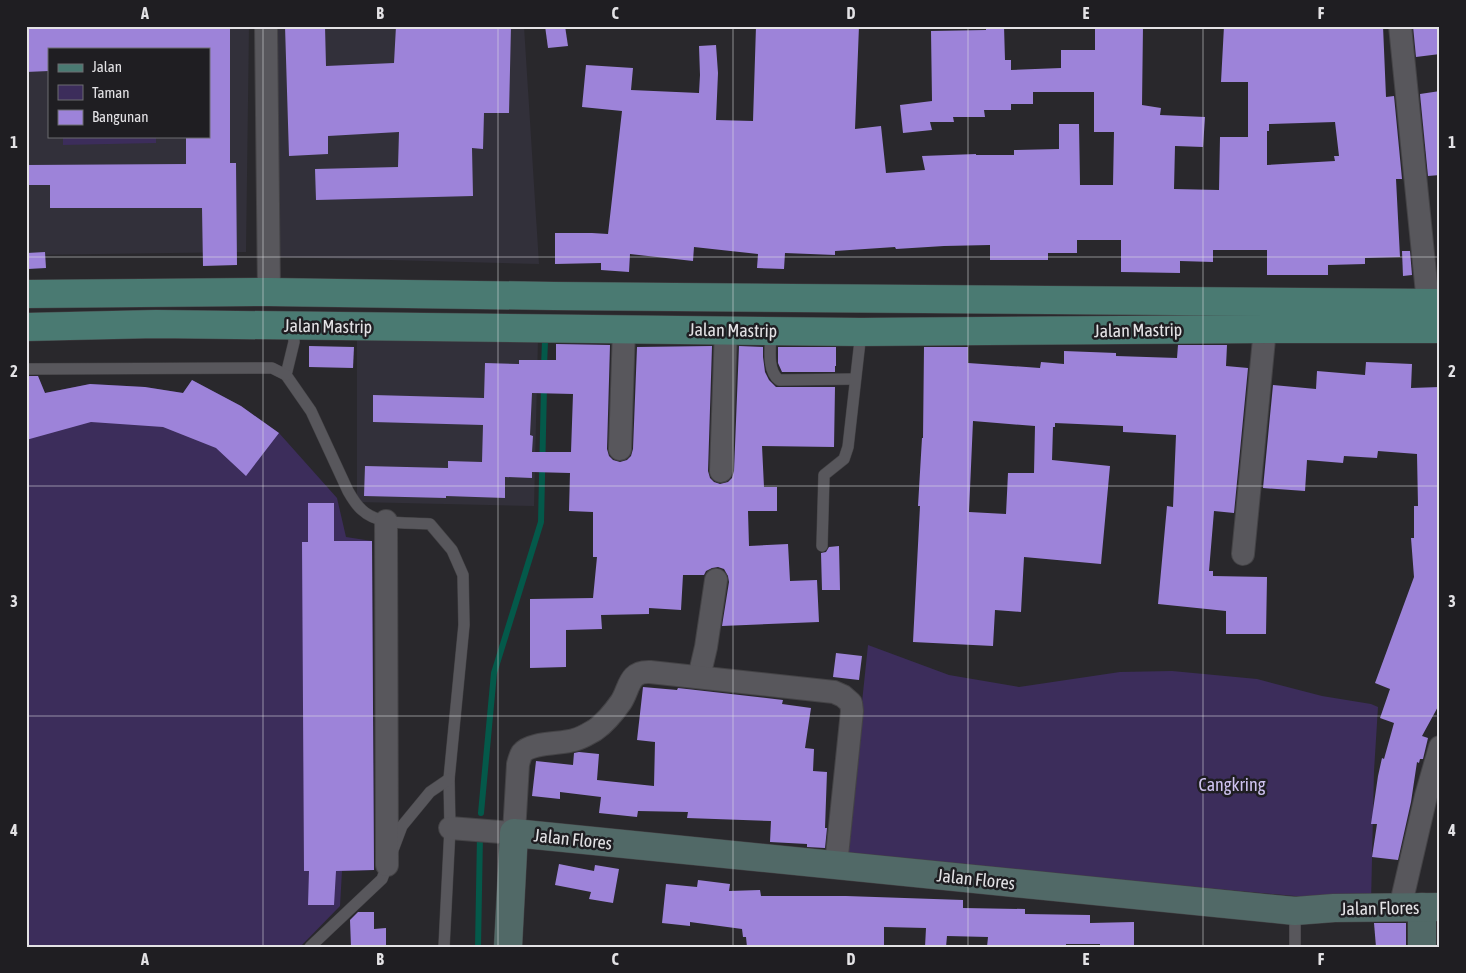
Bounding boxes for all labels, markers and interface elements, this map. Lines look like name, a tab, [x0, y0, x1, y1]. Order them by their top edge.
text: A	[140, 4, 149, 22]
text: B	[376, 4, 384, 22]
text: C	[611, 4, 619, 22]
text: D	[847, 4, 856, 22]
text: E	[1083, 4, 1090, 22]
text: F	[1318, 4, 1325, 22]
legend	[48, 48, 210, 138]
text: Jalan	[92, 58, 122, 75]
text: Taman	[92, 84, 130, 101]
text: Bangunan	[92, 108, 149, 125]
text: 1	[10, 133, 18, 151]
text: 1	[1448, 133, 1456, 151]
street label: Jalan Mastrip	[284, 315, 372, 337]
street label: Jalan Mastrip	[689, 319, 777, 341]
street label: Jalan Mastrip	[1094, 319, 1182, 341]
text: 2	[10, 362, 18, 380]
text: 2	[1448, 362, 1456, 380]
text: 3	[10, 592, 18, 610]
text: 3	[1448, 592, 1456, 610]
park label: Cangkring	[1199, 774, 1266, 795]
text: 4	[9, 821, 18, 839]
text: 4	[1447, 821, 1456, 839]
street label: Jalan Flores	[533, 824, 613, 854]
street label: Jalan Flores	[936, 864, 1016, 894]
street label: Jalan Flores	[1341, 897, 1419, 919]
text: A	[140, 950, 149, 968]
text: B	[376, 950, 384, 968]
text: C	[611, 950, 619, 968]
text: D	[847, 950, 856, 968]
text: E	[1083, 950, 1090, 968]
text: F	[1318, 950, 1325, 968]

